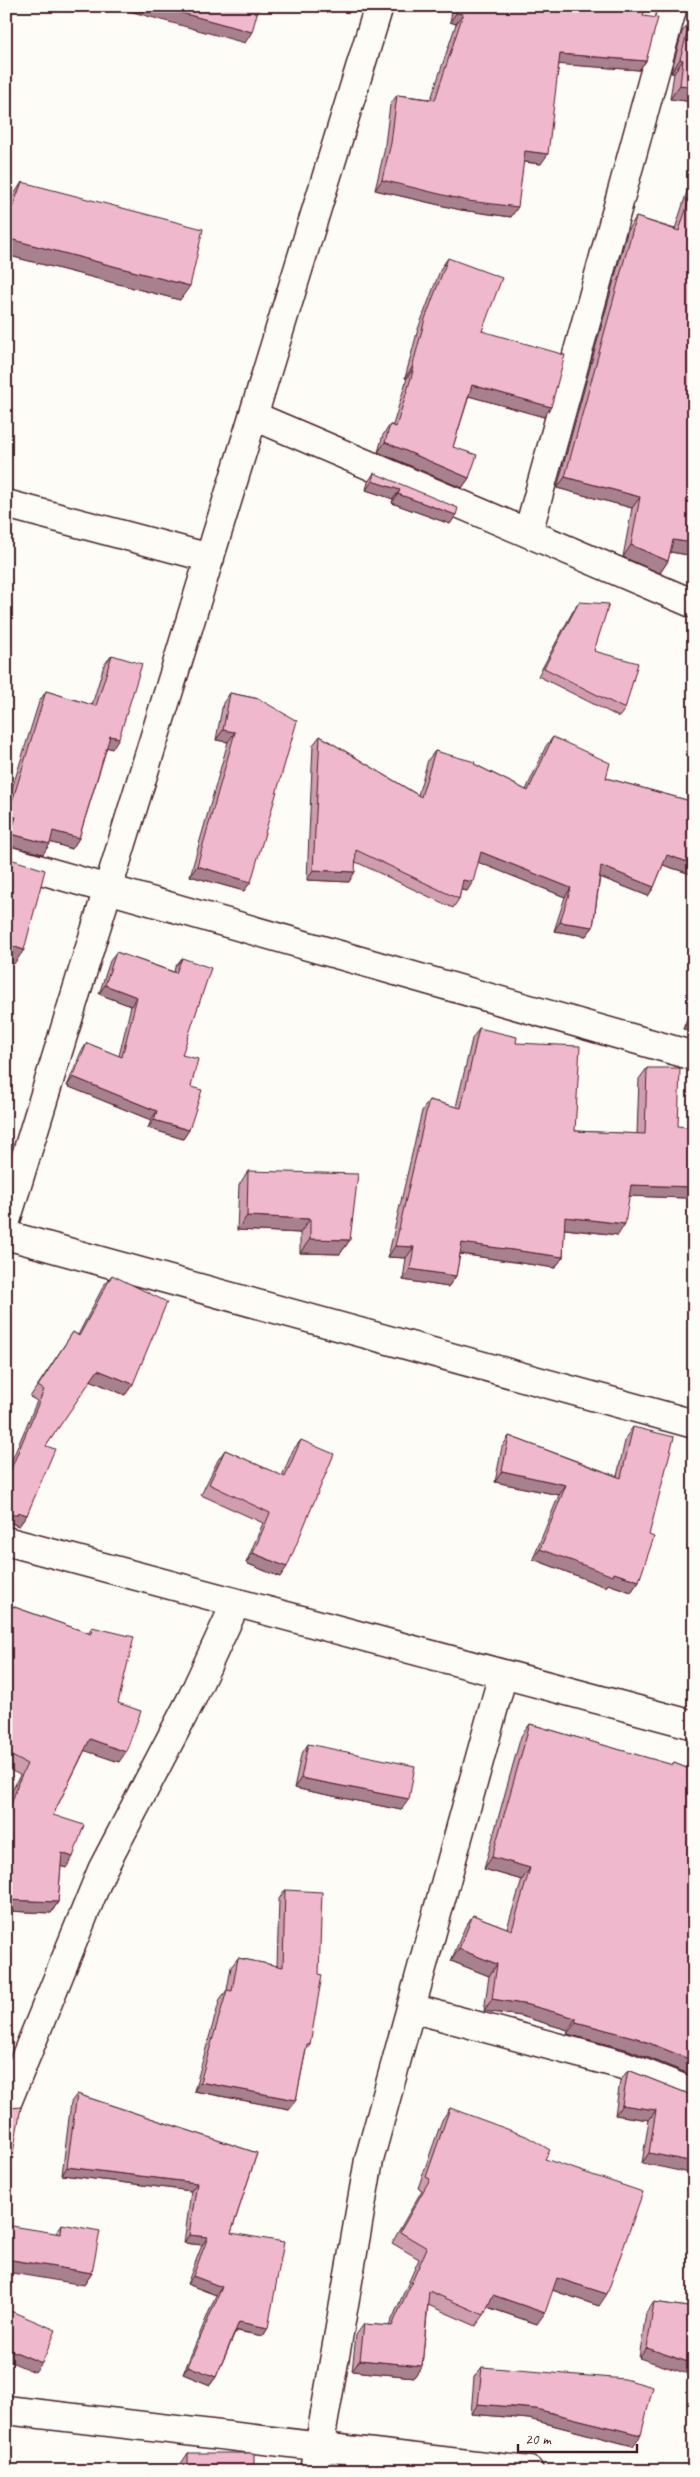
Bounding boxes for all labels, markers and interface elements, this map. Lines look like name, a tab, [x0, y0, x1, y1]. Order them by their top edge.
scale bar	[518, 2422, 636, 2454]
text: 20 m	[525, 2430, 552, 2449]

